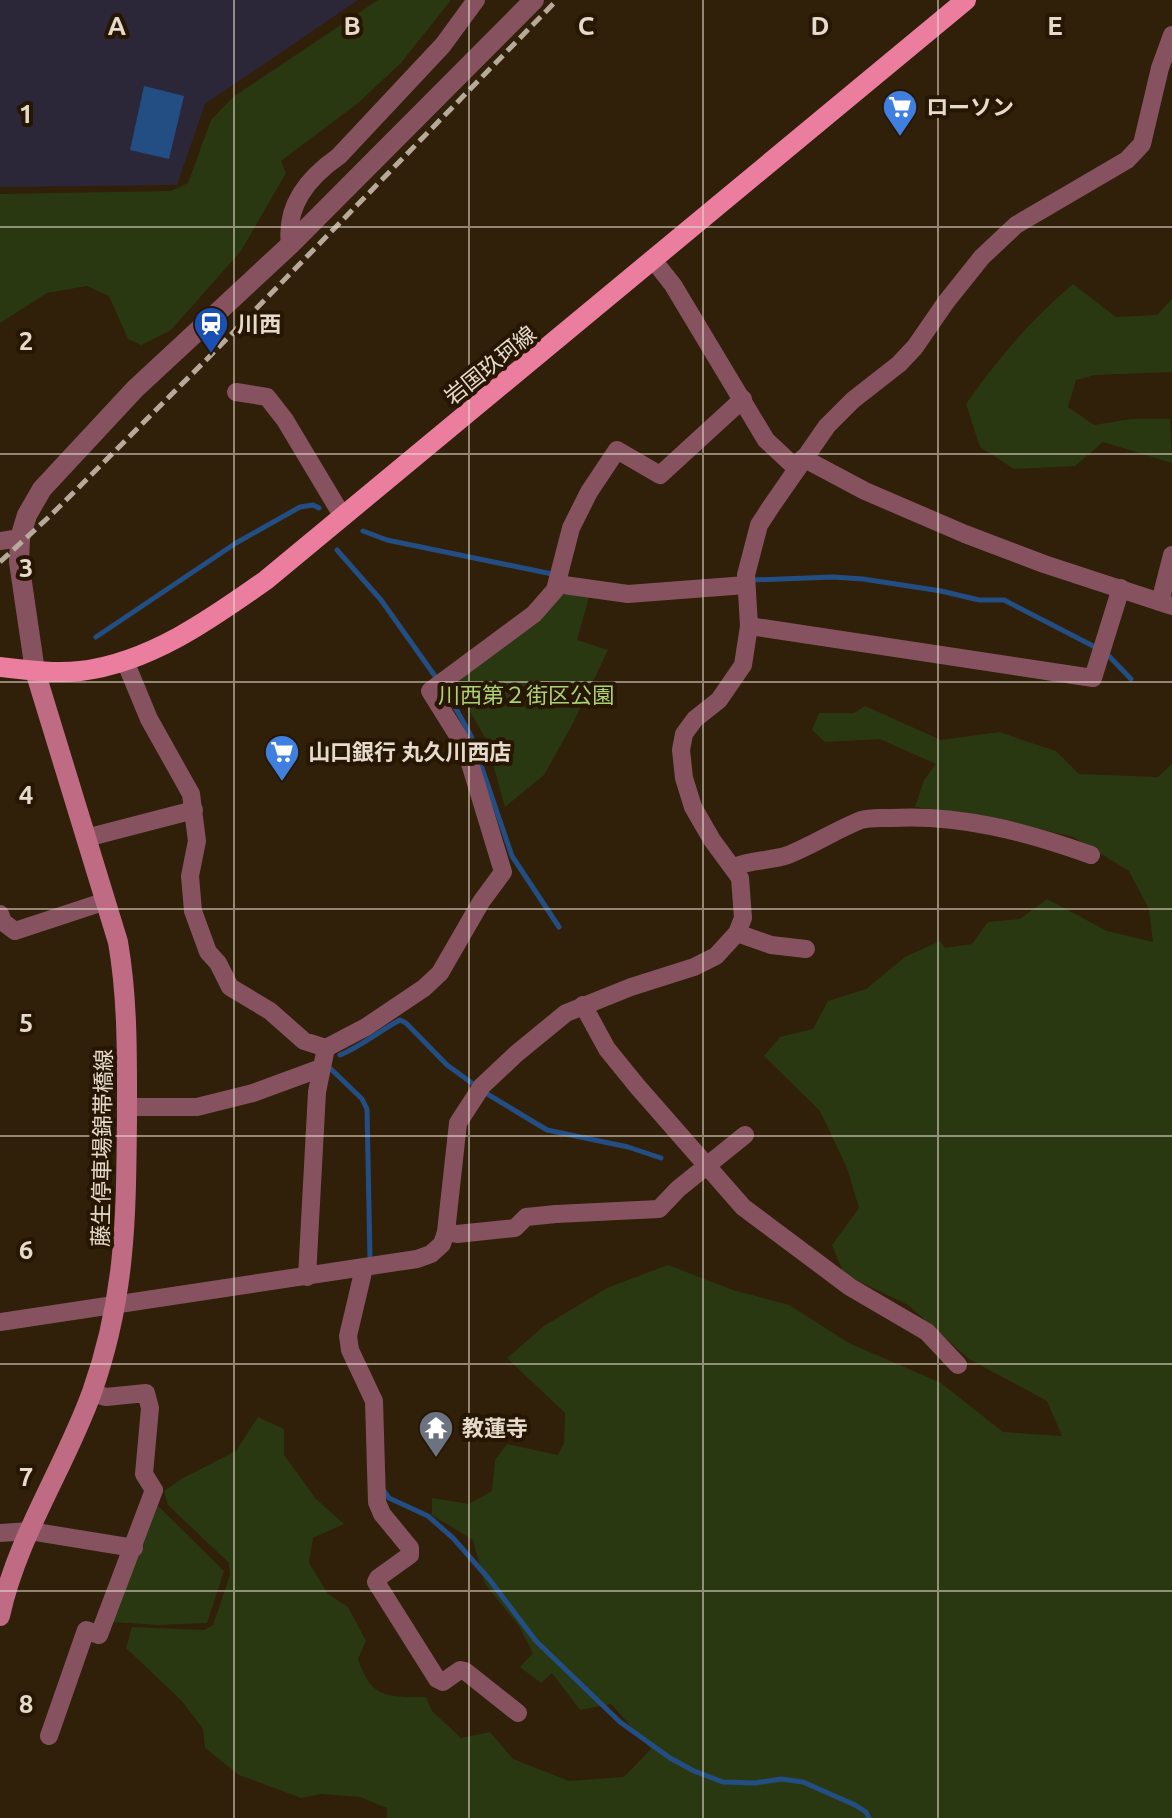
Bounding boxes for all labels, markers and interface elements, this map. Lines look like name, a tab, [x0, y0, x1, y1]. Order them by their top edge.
text: A	[108, 11, 127, 40]
text: B	[343, 11, 361, 40]
text: C	[578, 11, 595, 40]
text: D	[811, 11, 829, 40]
text: E	[1047, 11, 1063, 40]
supermarket icon: ローソン	[881, 88, 919, 138]
place label: ローソン	[926, 94, 1014, 119]
text: 1	[19, 99, 33, 128]
station icon: 川西	[192, 305, 230, 355]
place label: 川西	[237, 311, 281, 336]
street label: 岩国玖珂線	[439, 320, 540, 409]
text: 2	[19, 326, 33, 355]
text: 3	[19, 553, 33, 582]
park label: 川西第２街区公園	[438, 682, 614, 707]
supermarket icon: 山口銀行 丸久川西店	[263, 733, 301, 783]
place label: 山口銀行 丸久川西店	[308, 739, 511, 764]
text: 4	[19, 780, 33, 809]
text: 5	[19, 1008, 33, 1037]
street label: 藤生停車場錦帯橋線	[87, 1049, 116, 1247]
text: 6	[19, 1235, 33, 1264]
temple icon: 教蓮寺	[417, 1409, 455, 1459]
place label: 教蓮寺	[462, 1415, 528, 1440]
text: 7	[19, 1462, 33, 1491]
text: 8	[19, 1689, 33, 1718]

